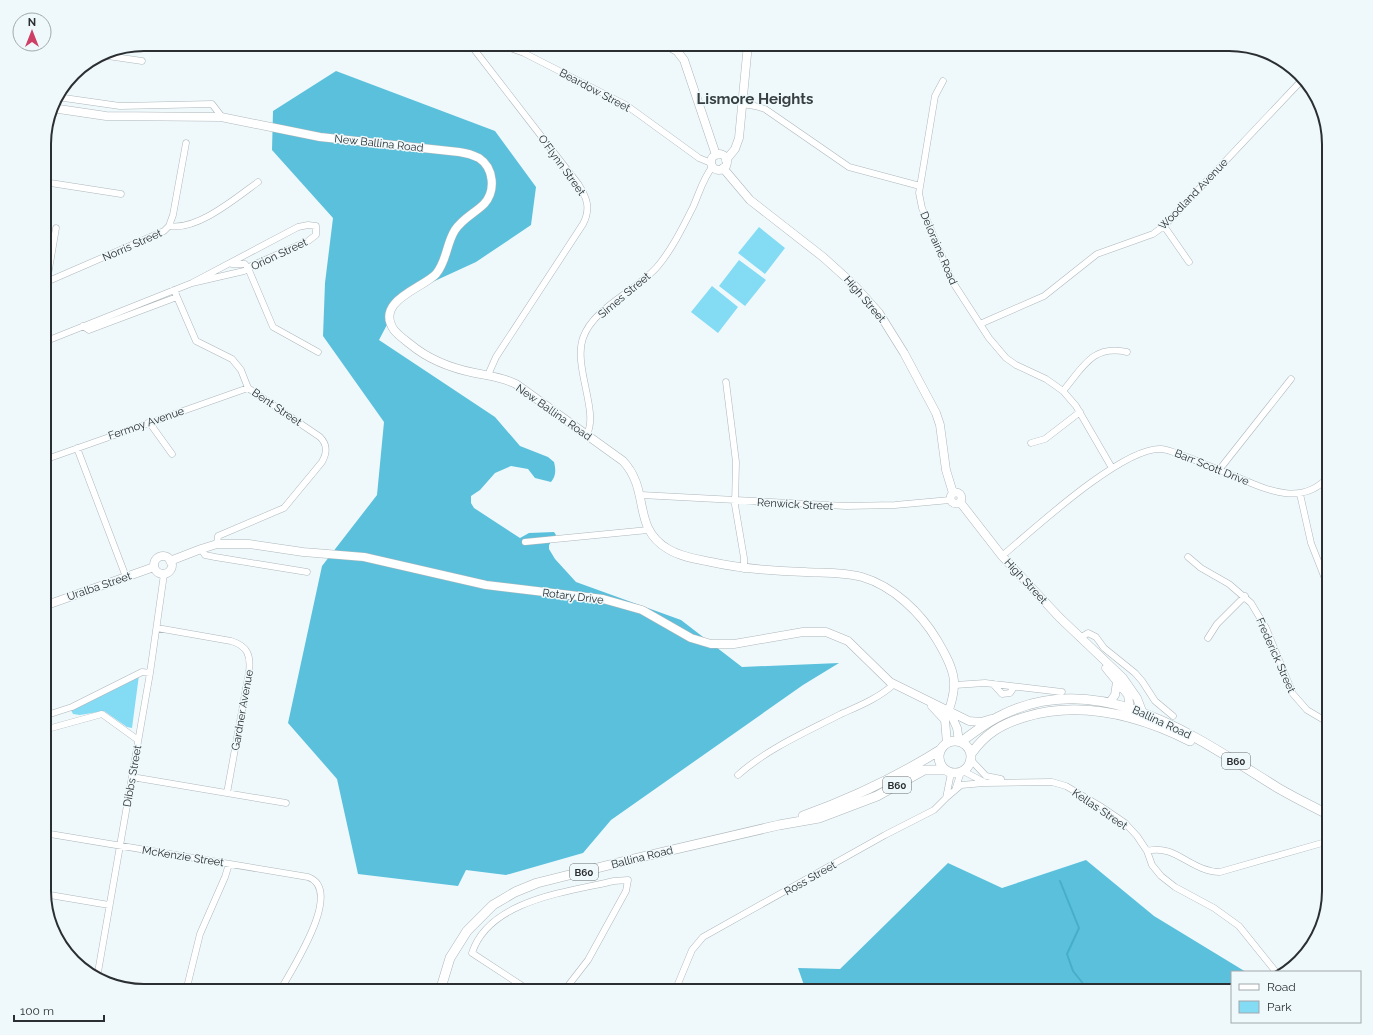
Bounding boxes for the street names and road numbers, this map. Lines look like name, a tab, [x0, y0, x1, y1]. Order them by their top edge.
street label: Beardow Street	[557, 66, 633, 115]
street label: New Ballina Road	[334, 132, 424, 155]
street label: O'Flynn Street	[535, 132, 588, 198]
street label: Woodland Avenue	[1156, 156, 1231, 233]
street label: Deloraine Road	[917, 210, 960, 287]
street label: Norris Street	[100, 226, 164, 264]
street label: Orion Street	[249, 236, 310, 273]
street label: Simes Street	[596, 270, 653, 321]
street label: High Street	[841, 274, 888, 325]
street label: New Ballina Road	[513, 381, 594, 443]
street label: Bent Street	[249, 386, 304, 429]
street label: Fermoy Avenue	[106, 404, 186, 443]
street label: Barr Scott Drive	[1173, 447, 1251, 489]
street label: Renwick Street	[757, 496, 834, 513]
street label: High Street	[1001, 556, 1050, 607]
street label: Uralba Street	[65, 569, 133, 604]
street label: Rotary Drive	[542, 586, 605, 607]
street label: Frederick Street	[1253, 616, 1298, 695]
street label: Gardner Avenue	[229, 668, 256, 752]
street label: Ballina Road	[1130, 703, 1193, 742]
street label: Dibbs Street	[121, 744, 144, 808]
road number: B60	[1222, 753, 1250, 769]
road number: B60	[883, 777, 911, 793]
street label: Kellas Street	[1070, 786, 1130, 833]
street label: Ballina Road	[610, 843, 675, 871]
street label: McKenzie Street	[141, 844, 225, 869]
street label: Ross Street	[782, 858, 839, 898]
road number: B60	[570, 864, 598, 880]

